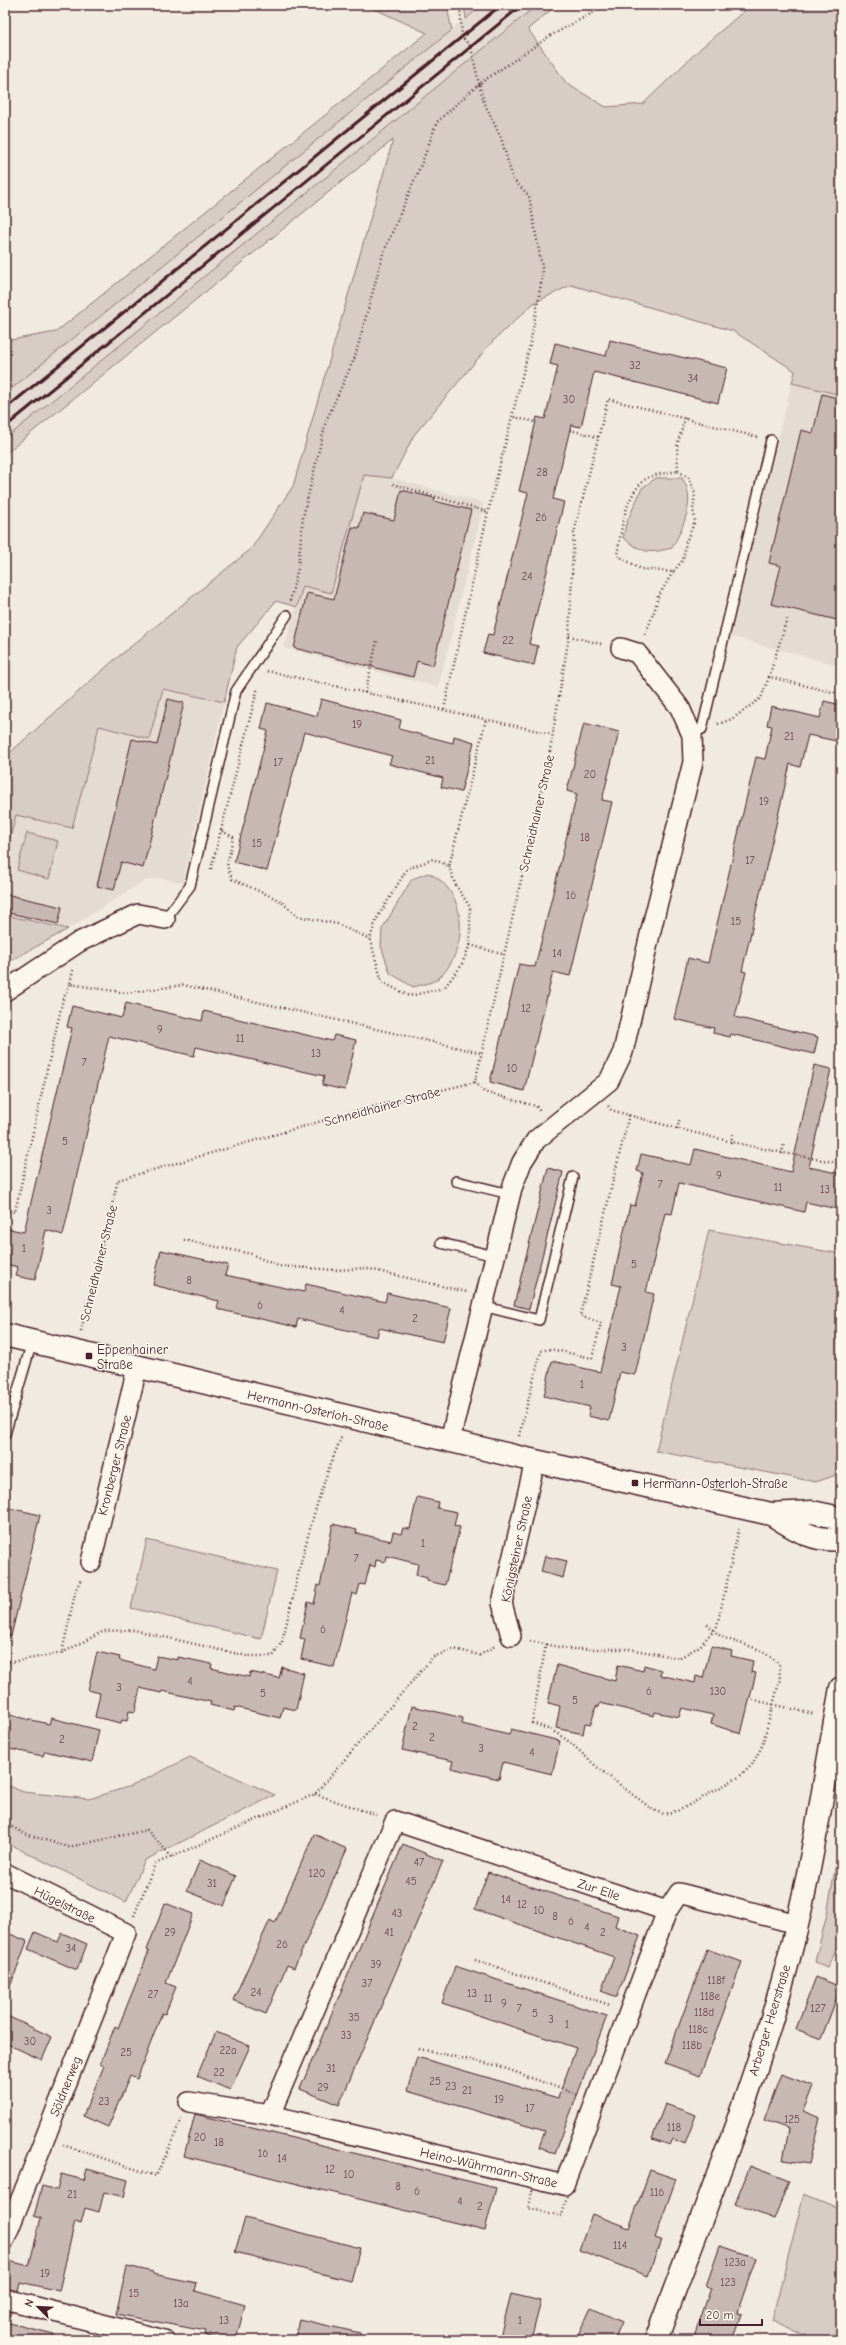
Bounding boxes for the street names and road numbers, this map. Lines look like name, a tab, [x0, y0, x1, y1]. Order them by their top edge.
street label: Schneidhainer Straße	[516, 753, 557, 873]
street label: Schneidhainer Straße	[322, 1084, 442, 1129]
street label: Schneidhainer Straße	[77, 1203, 120, 1323]
street label: Hermann-Osterloh-Straße	[246, 1387, 391, 1434]
street label: Kronberger Straße	[95, 1413, 134, 1517]
street label: Königsteiner Straße	[498, 1494, 535, 1604]
street label: Zur Elle	[576, 1876, 622, 1904]
street label: Hügelstraße	[32, 1883, 98, 1926]
street label: Arberger Heerstraße	[745, 1962, 794, 2078]
street label: Söldnerweg	[47, 2054, 84, 2118]
street label: Heino-Wührmann-Straße	[419, 2144, 560, 2191]

